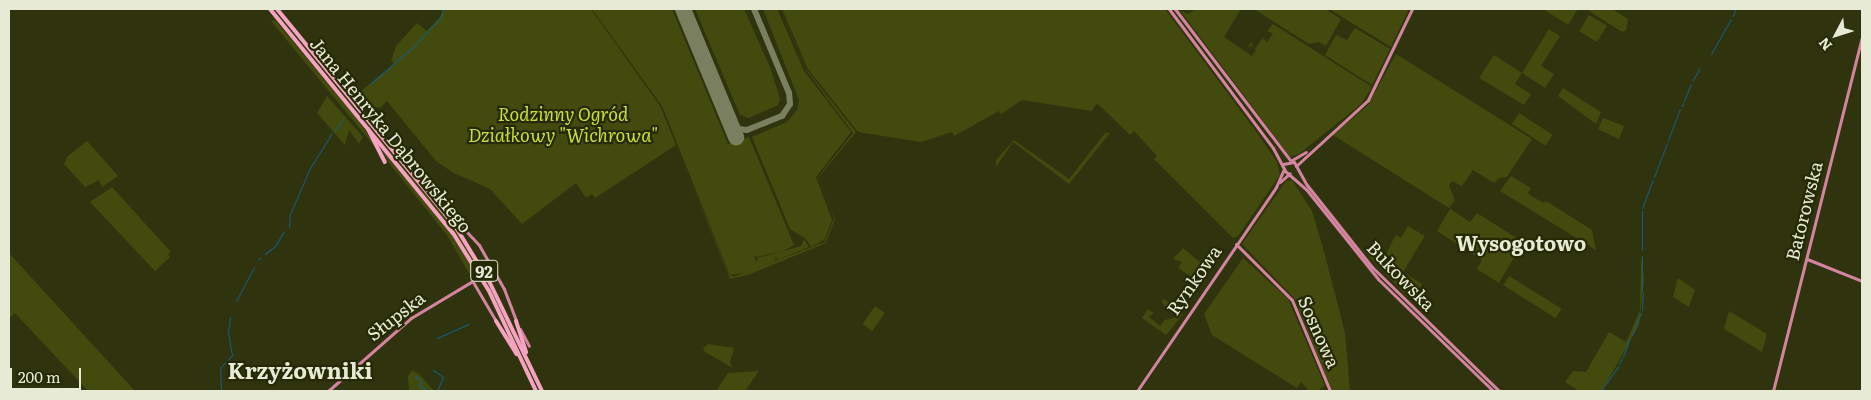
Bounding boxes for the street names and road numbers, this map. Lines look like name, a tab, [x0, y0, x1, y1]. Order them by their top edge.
street label: Jana Henryka Dąbrowskiego	[306, 33, 476, 237]
street label: Batorowska	[1781, 159, 1827, 263]
street label: Bukowska	[1362, 237, 1440, 315]
street label: Rynkowa	[1162, 241, 1226, 319]
road number: 92	[469, 258, 499, 284]
street label: Słupska	[363, 287, 429, 345]
street label: Sosnowa	[1294, 293, 1344, 371]

